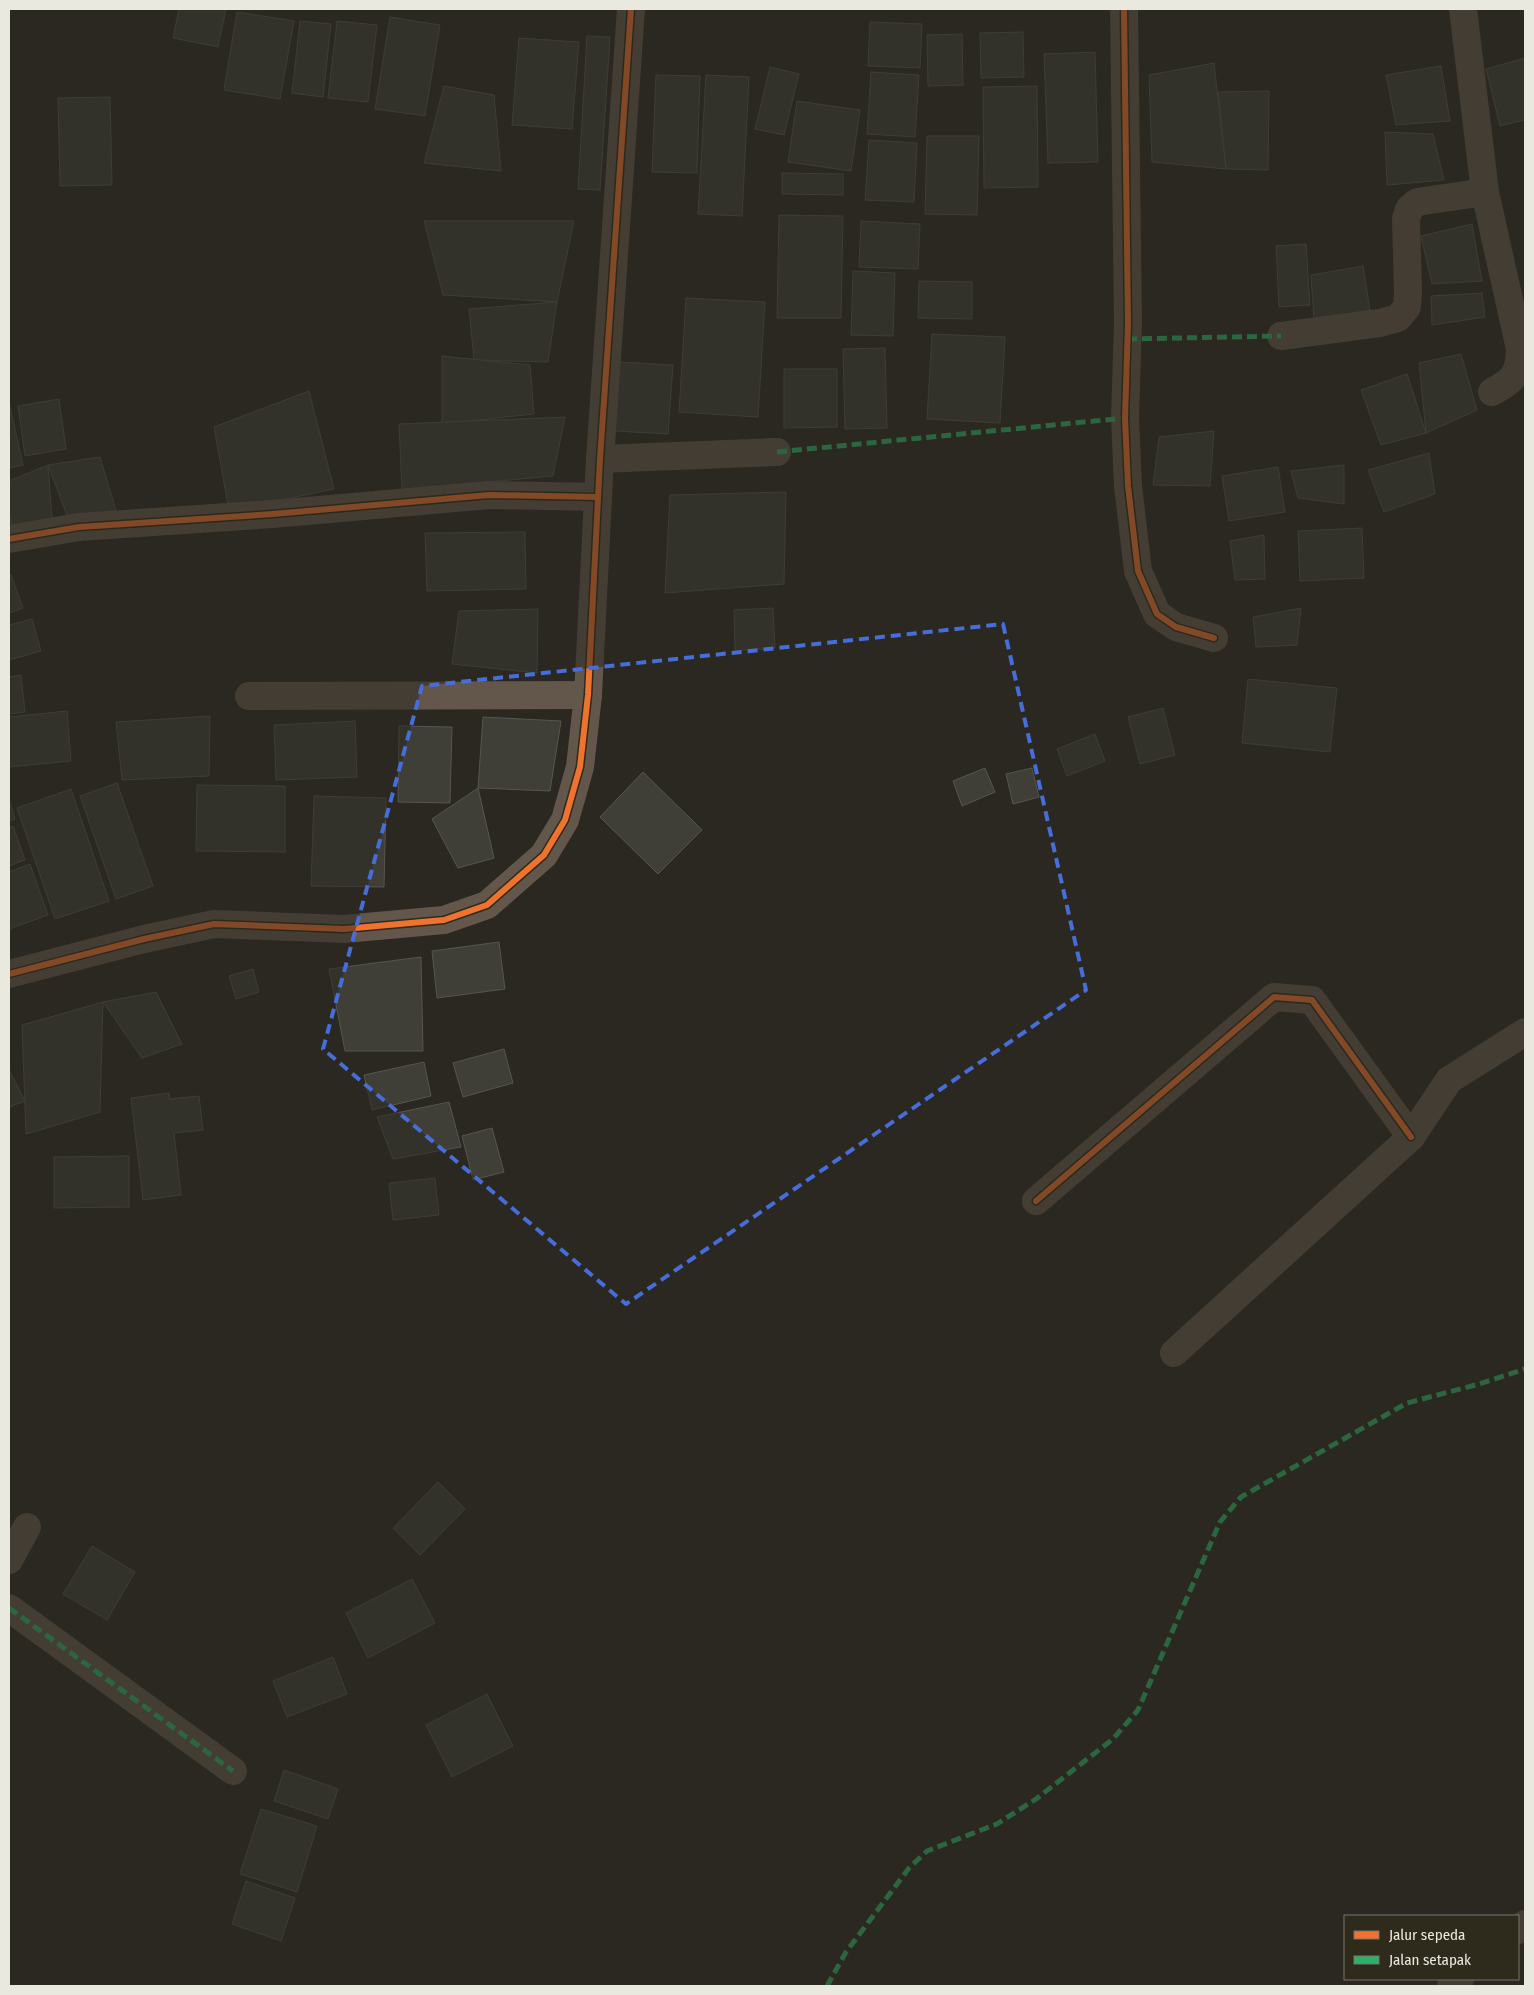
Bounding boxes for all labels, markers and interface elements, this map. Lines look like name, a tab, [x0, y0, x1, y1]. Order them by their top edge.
legend	[1344, 1915, 1519, 1980]
text: Jalur sepeda	[1389, 1926, 1465, 1944]
text: Jalan setapak	[1389, 1951, 1471, 1969]

